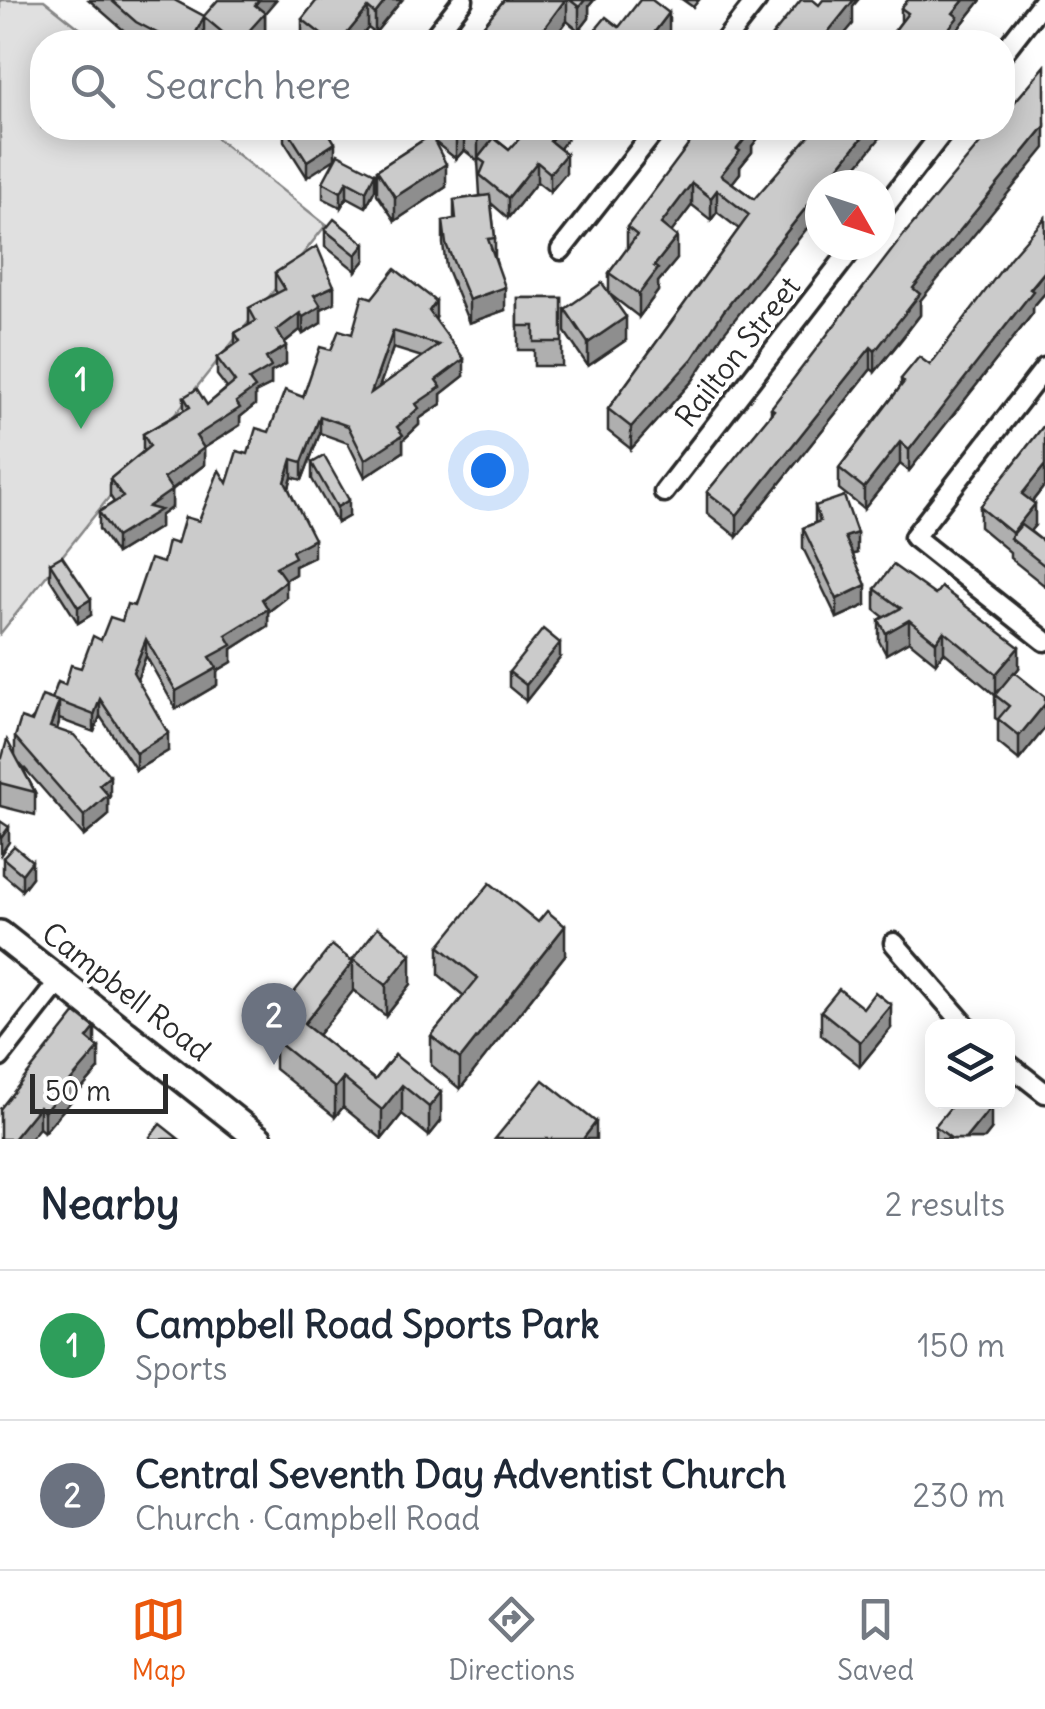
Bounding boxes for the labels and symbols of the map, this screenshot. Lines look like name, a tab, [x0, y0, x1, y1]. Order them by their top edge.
north arrow	[805, 170, 895, 260]
street label: Railton Street	[667, 268, 808, 434]
pin: 1	[48, 346, 114, 429]
your location	[463, 445, 514, 496]
street label: Campbell Road	[35, 914, 219, 1069]
pin: 2	[242, 982, 306, 1065]
scale bar	[30, 1069, 168, 1114]

